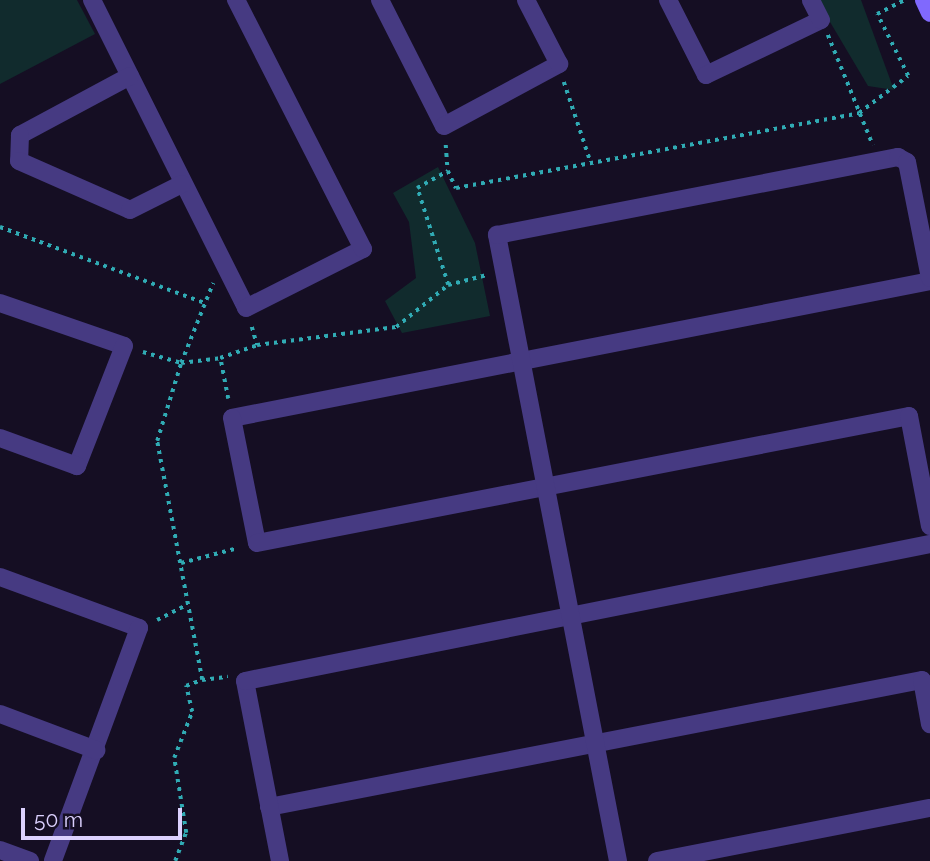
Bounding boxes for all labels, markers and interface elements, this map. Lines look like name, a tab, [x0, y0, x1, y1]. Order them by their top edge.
scale bar	[24, 794, 186, 838]
text: 50 m	[34, 807, 83, 832]

